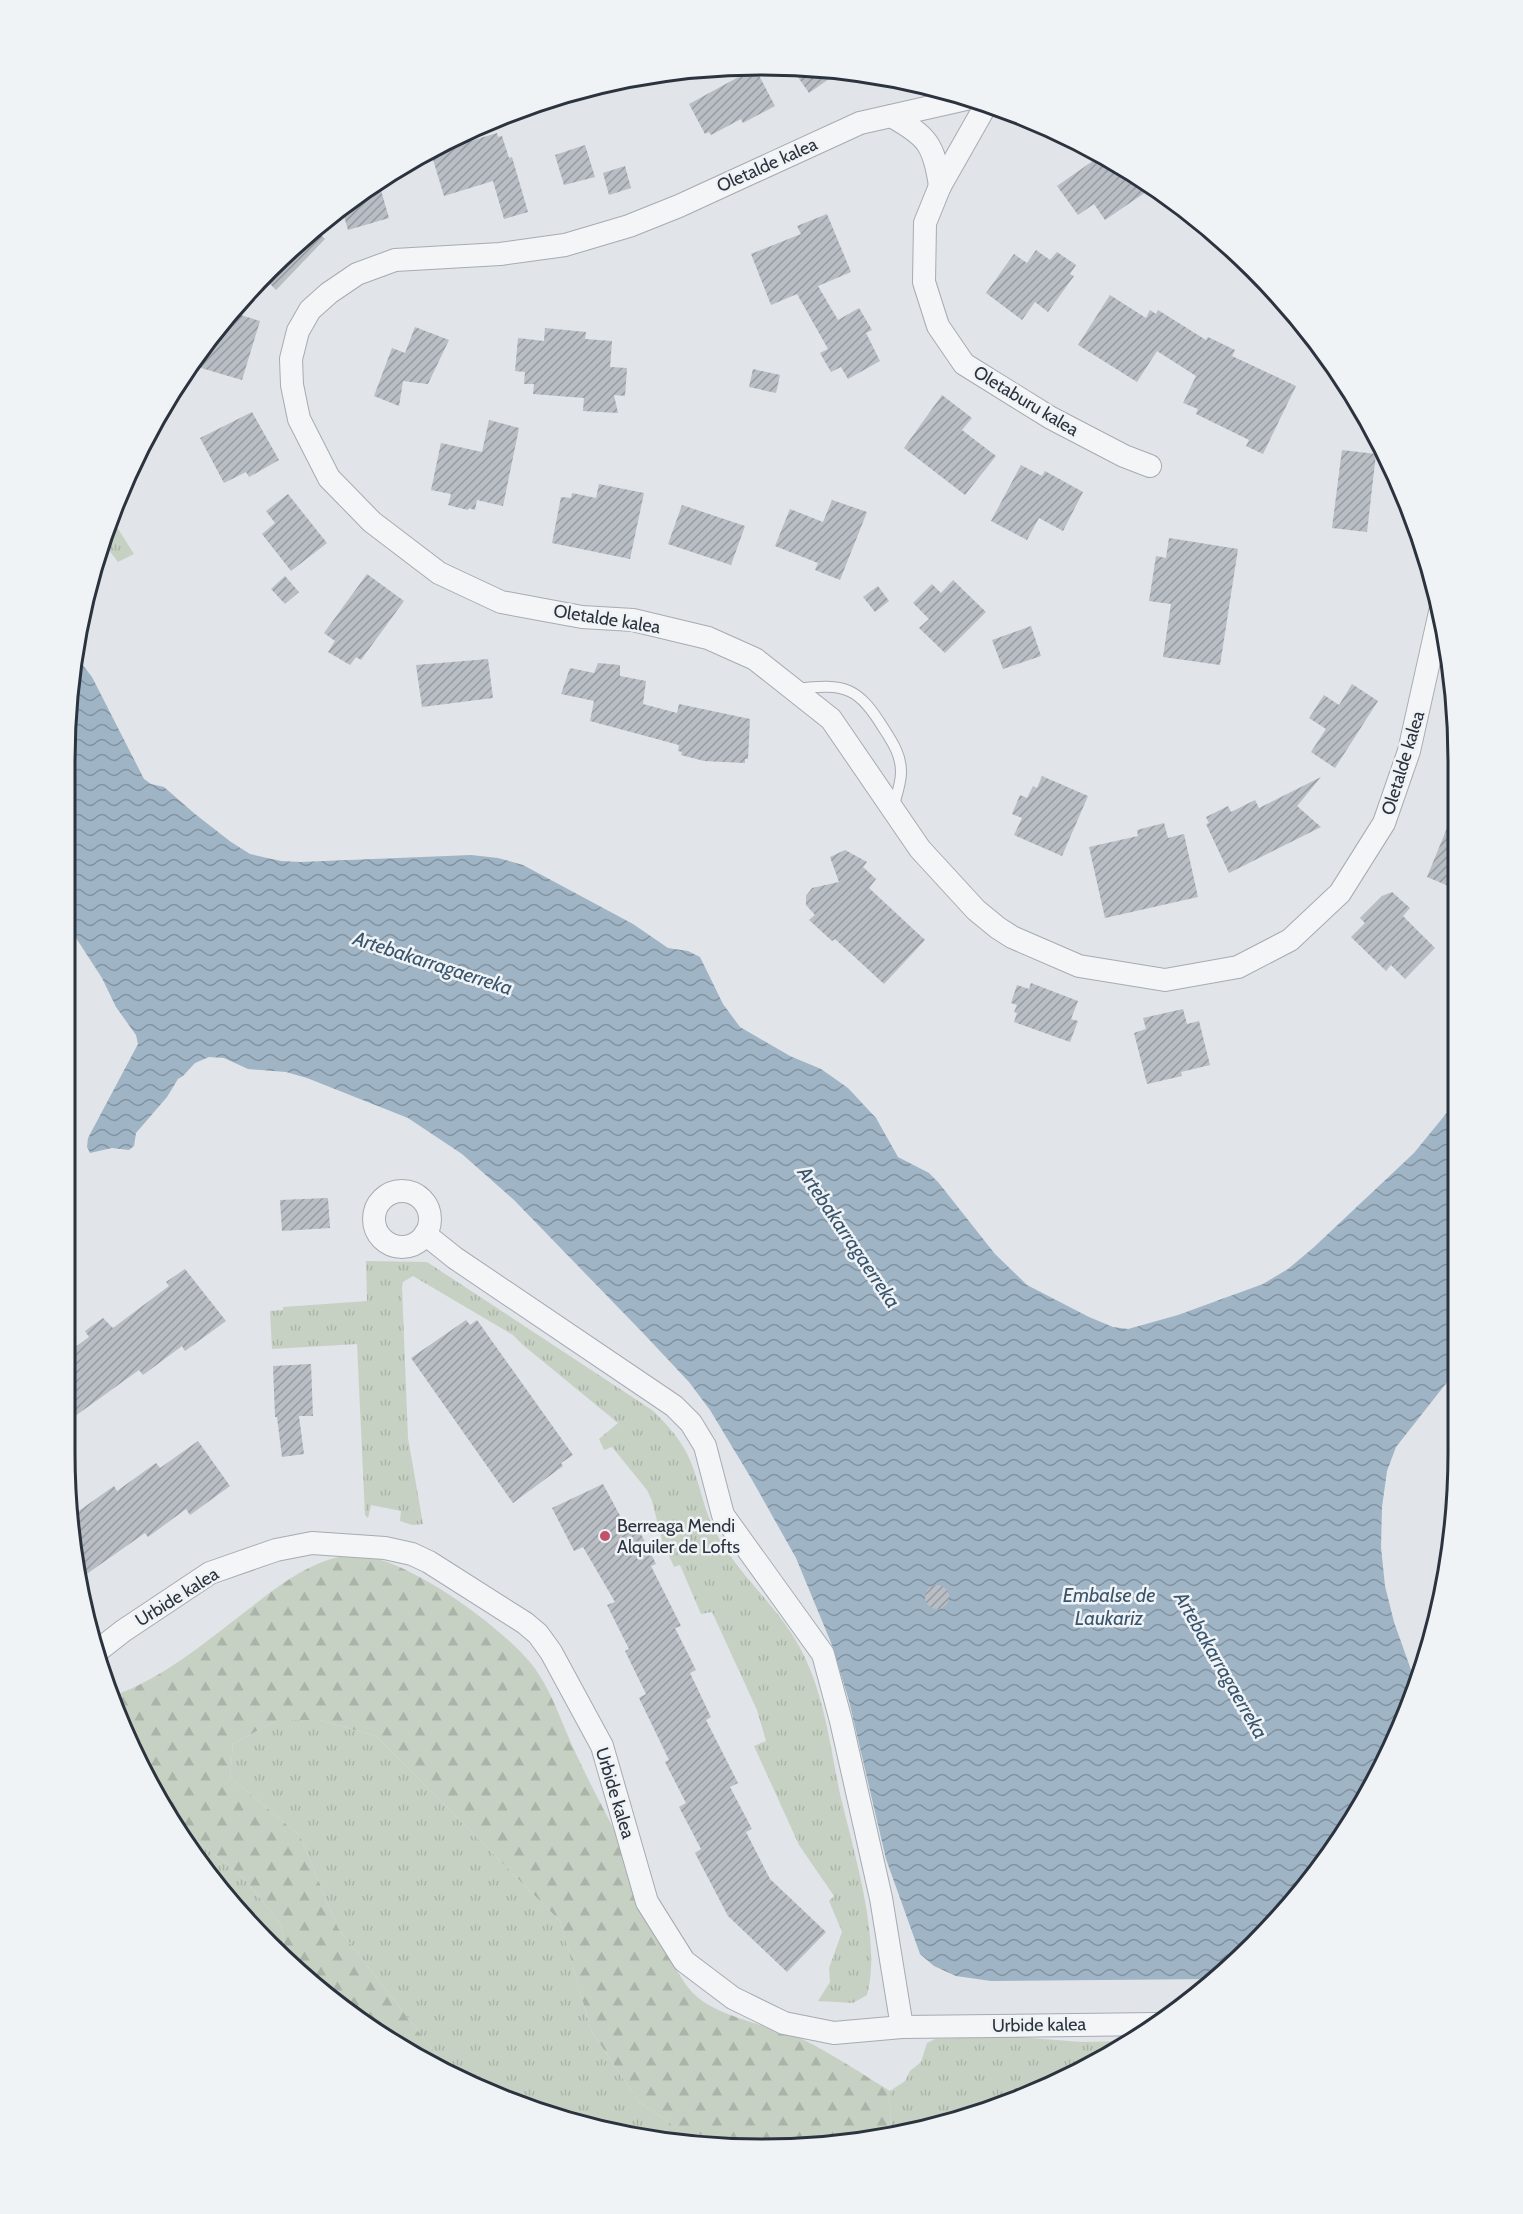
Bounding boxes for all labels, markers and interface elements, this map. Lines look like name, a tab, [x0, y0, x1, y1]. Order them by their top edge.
street label: Oletalde kalea	[713, 133, 821, 197]
street label: Oletaburu kalea	[969, 361, 1083, 441]
street label: Oletalde kalea	[552, 600, 662, 638]
street label: Oletalde kalea	[1377, 708, 1429, 818]
water label: Artebakarragaerreka	[349, 926, 516, 1000]
water label: Artebakarragaerreka	[792, 1161, 905, 1312]
place label: Berreaga Mendi Alquiler de Lofts	[617, 1515, 740, 1558]
marker: Berreaga Mendi Alquiler de Lofts	[598, 1529, 612, 1543]
street label: Urbide kalea	[131, 1563, 223, 1631]
water label: Embalse de Laukariz	[1063, 1583, 1155, 1630]
water label: Artebakarragaerreka	[1169, 1586, 1273, 1743]
street label: Urbide kalea	[591, 1745, 639, 1842]
street label: Urbide kalea	[992, 2013, 1087, 2037]

